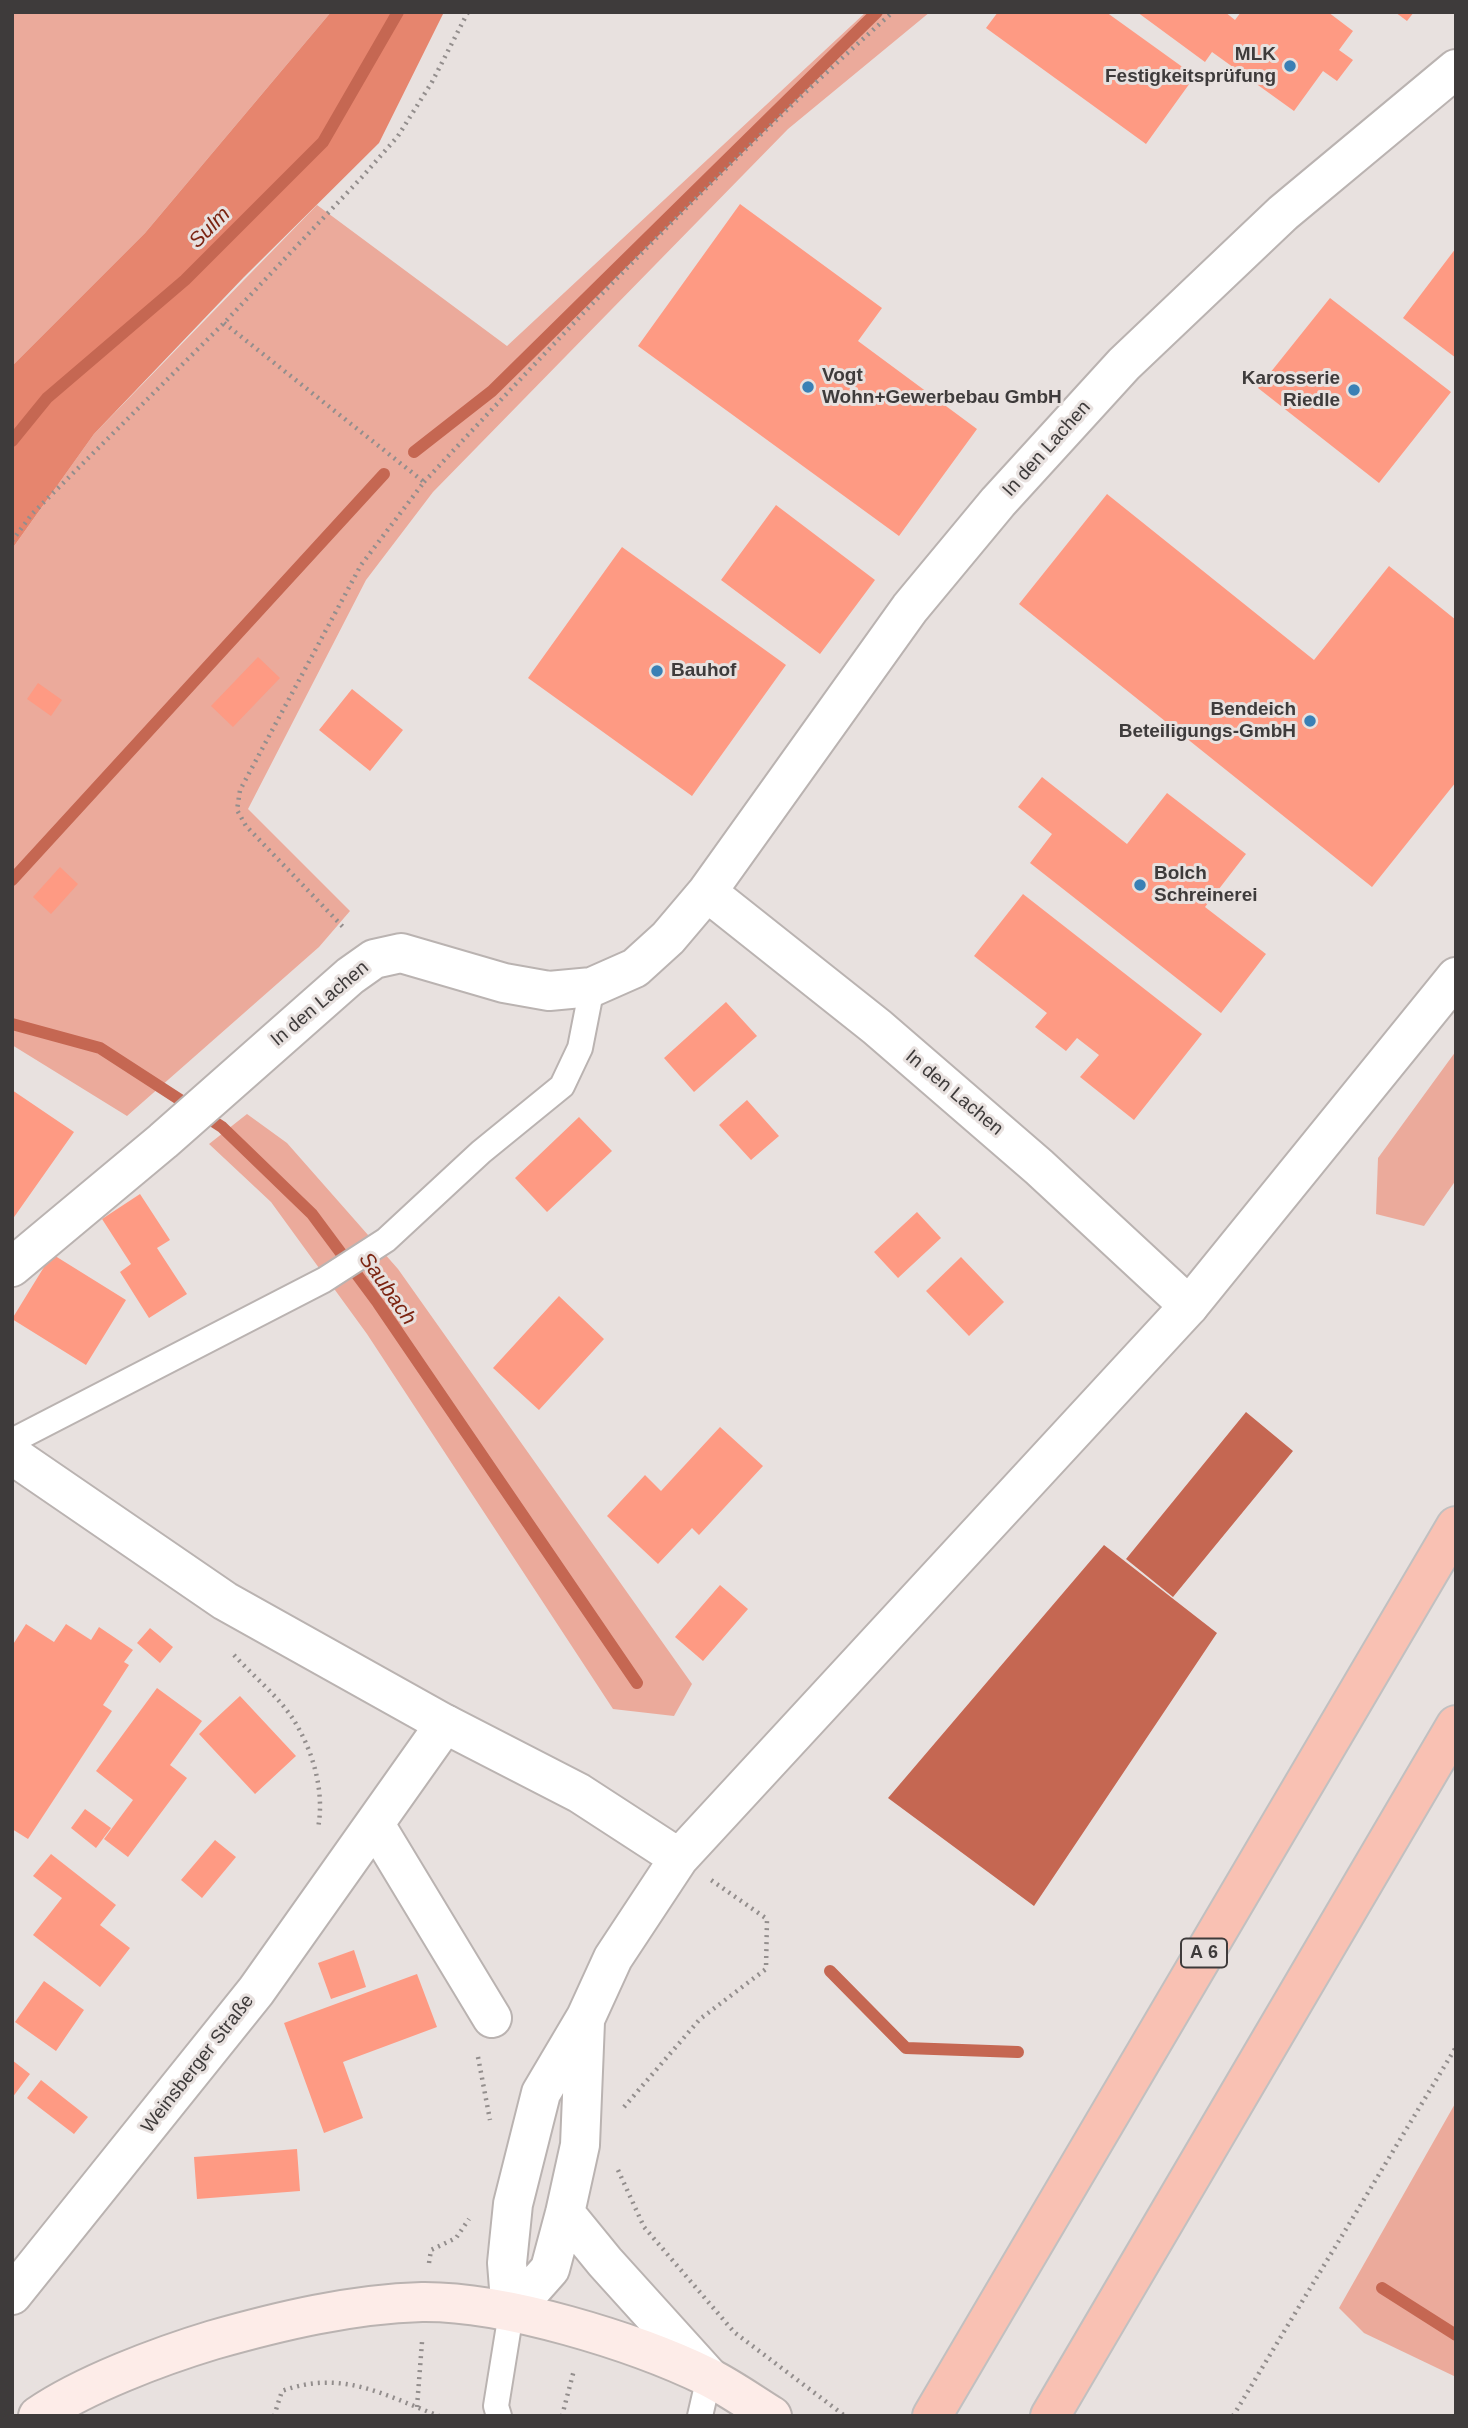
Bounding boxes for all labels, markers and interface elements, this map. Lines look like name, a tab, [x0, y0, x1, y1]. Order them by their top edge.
place label: MLK Festigkeitsprüfung	[1105, 44, 1276, 88]
marker: MLK Festigkeitsprüfung	[1282, 58, 1298, 74]
water label: Sulm	[184, 202, 236, 254]
place label: Vogt Wohn+Gewerbebau GmbH	[822, 365, 1062, 409]
place label: Karosserie Riedle	[1242, 368, 1340, 412]
marker: Vogt Wohn+Gewerbebau GmbH	[800, 379, 816, 395]
marker: Karosserie Riedle	[1346, 382, 1362, 398]
street label: In den Lachen	[998, 397, 1096, 501]
place label: Bauhof	[671, 660, 736, 682]
marker: Bauhof	[649, 663, 665, 679]
place label: Bendeich Beteiligungs-GmbH	[1119, 699, 1296, 743]
marker: Bendeich Beteiligungs-GmbH	[1302, 713, 1318, 729]
place label: Bolch Schreinerei	[1154, 863, 1257, 907]
marker: Bolch Schreinerei	[1132, 877, 1148, 893]
street label: In den Lachen	[267, 957, 373, 1051]
street label: In den Lachen	[901, 1046, 1007, 1140]
water label: Saubach	[353, 1248, 421, 1330]
road number: A 6	[1181, 1938, 1227, 1968]
street label: Weinsberger Straße	[137, 1990, 259, 2138]

